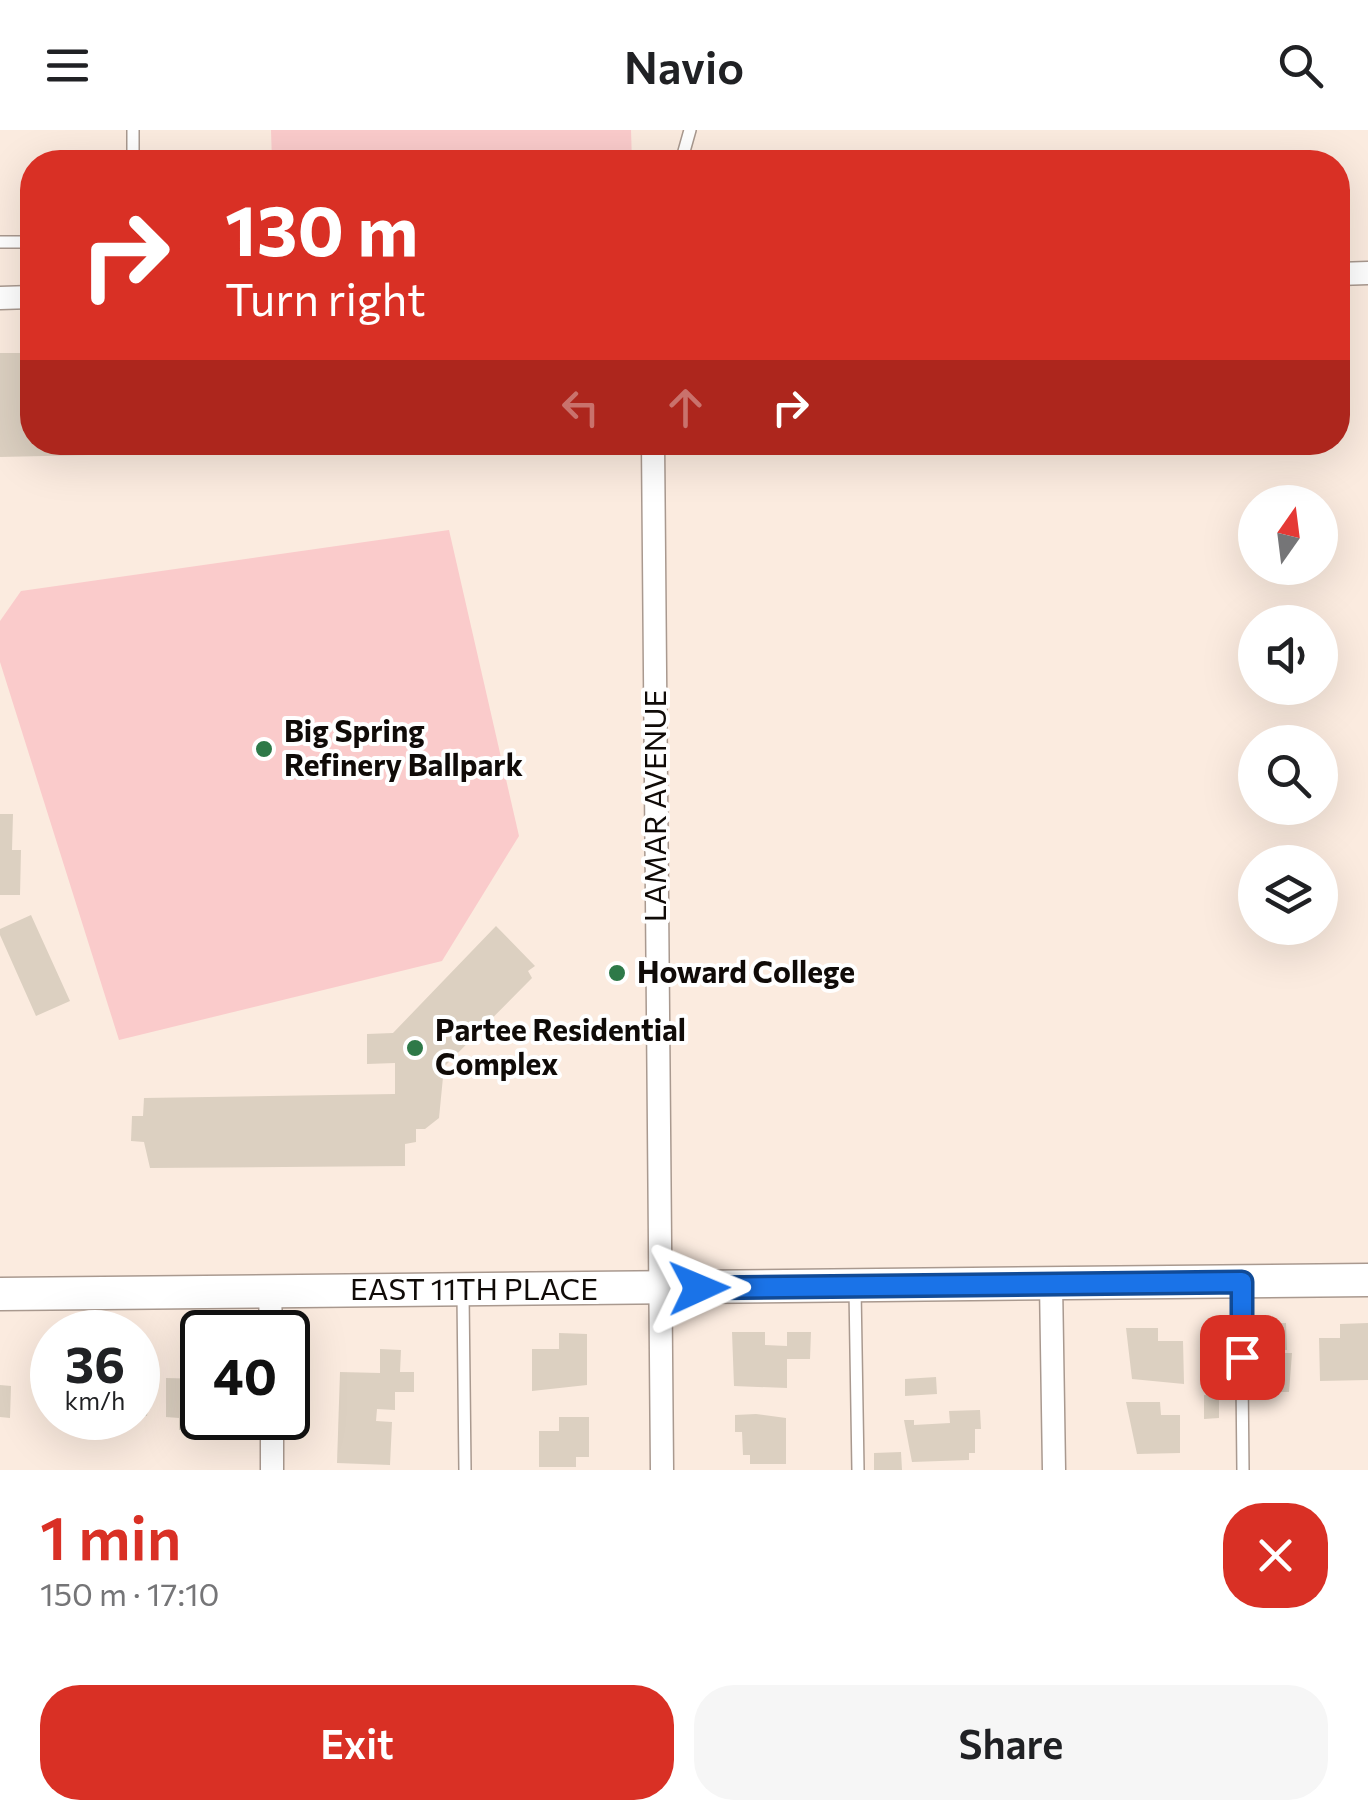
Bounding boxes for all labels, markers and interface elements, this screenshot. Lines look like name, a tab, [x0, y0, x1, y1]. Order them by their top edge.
icon: menu	[40, 38, 95, 93]
text: Navio	[624, 38, 744, 93]
icon: search	[1273, 38, 1328, 93]
text: 130 m	[225, 185, 418, 270]
icon: right	[60, 190, 190, 320]
text: Turn right	[225, 270, 426, 325]
icon: left	[553, 380, 608, 435]
icon: ahead	[658, 380, 713, 435]
icon: right	[763, 380, 818, 435]
north arrow	[1238, 485, 1338, 585]
map controls	[1238, 485, 1338, 945]
button: sound	[1238, 605, 1338, 705]
street label: LAMAR AVENUE	[635, 690, 672, 922]
place label: Big Spring Refinery Ballpark	[284, 711, 523, 782]
button: search	[1238, 725, 1338, 825]
marker: Big Spring Refinery Ballpark	[253, 738, 275, 760]
button: layers	[1238, 845, 1338, 945]
place label: Howard College	[637, 952, 855, 989]
marker: Howard College	[606, 962, 628, 984]
place label: Partee Residential Complex	[435, 1010, 686, 1081]
marker: Partee Residential Complex	[404, 1037, 426, 1059]
position arrow	[647, 1236, 751, 1340]
street label: EAST 11TH PLACE	[350, 1269, 598, 1306]
speed limit sign: 40	[180, 1310, 310, 1440]
pin	[1200, 1315, 1285, 1400]
icon: arrive	[1215, 1330, 1270, 1385]
text: 36	[65, 1332, 125, 1393]
text: km/h	[65, 1385, 125, 1415]
text: 1 min	[40, 1499, 181, 1572]
button: close	[1223, 1503, 1328, 1608]
text: 150 m · 17:10	[40, 1573, 220, 1613]
button: Exit	[40, 1685, 674, 1800]
button: Share	[694, 1685, 1328, 1800]

